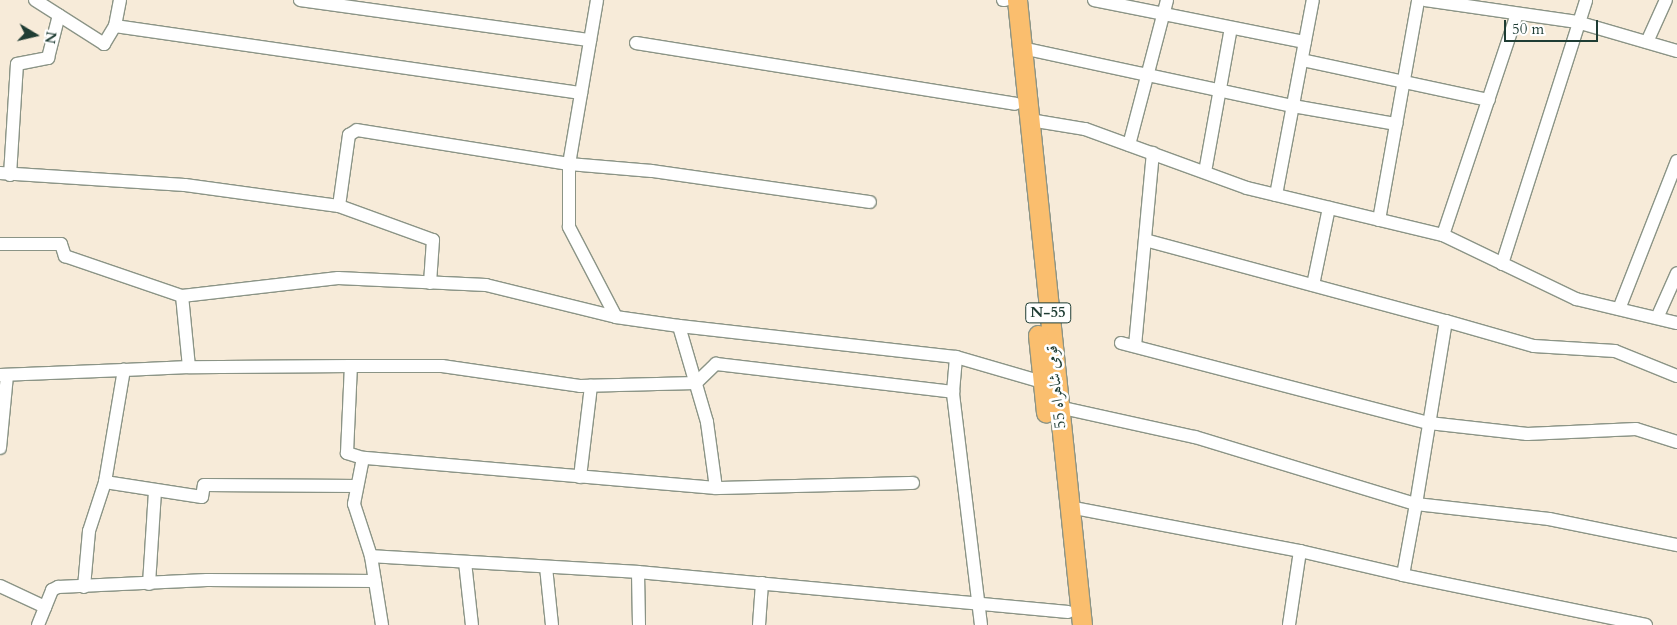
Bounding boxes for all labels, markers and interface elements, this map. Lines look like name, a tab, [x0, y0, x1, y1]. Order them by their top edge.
north arrow	[10, 10, 60, 60]
scale bar	[1507, 10, 1601, 42]
text: 50 m	[1512, 19, 1544, 39]
text: N	[40, 30, 61, 45]
road number: N-55	[1024, 300, 1072, 326]
street label: قومی شاہراہ 55	[1042, 344, 1070, 430]

